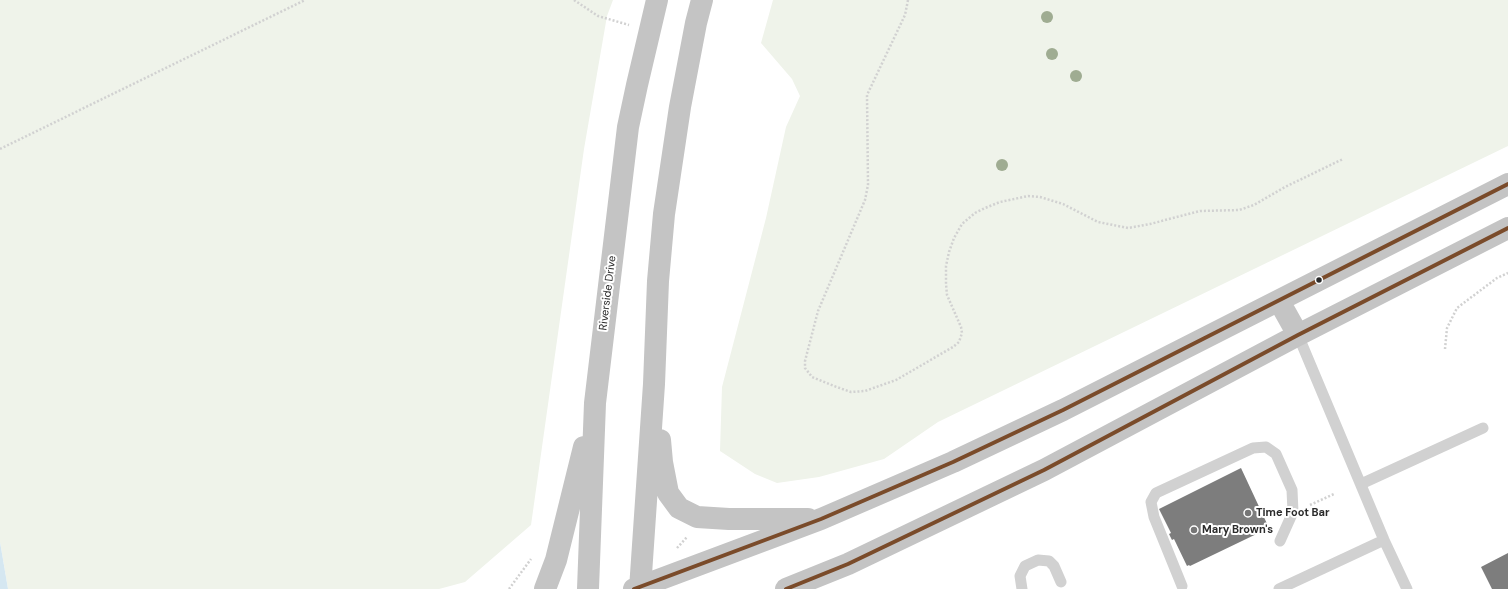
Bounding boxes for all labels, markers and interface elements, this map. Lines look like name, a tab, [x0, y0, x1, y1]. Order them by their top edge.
street label: Riverside Drive	[597, 255, 619, 331]
unlabelled marker	[1314, 275, 1324, 285]
place label: Time Foot Bar	[1256, 506, 1329, 520]
marker: Time Foot Bar	[1243, 508, 1253, 518]
place label: Mary Brown's	[1202, 523, 1273, 537]
marker: Mary Brown's	[1189, 525, 1199, 535]

